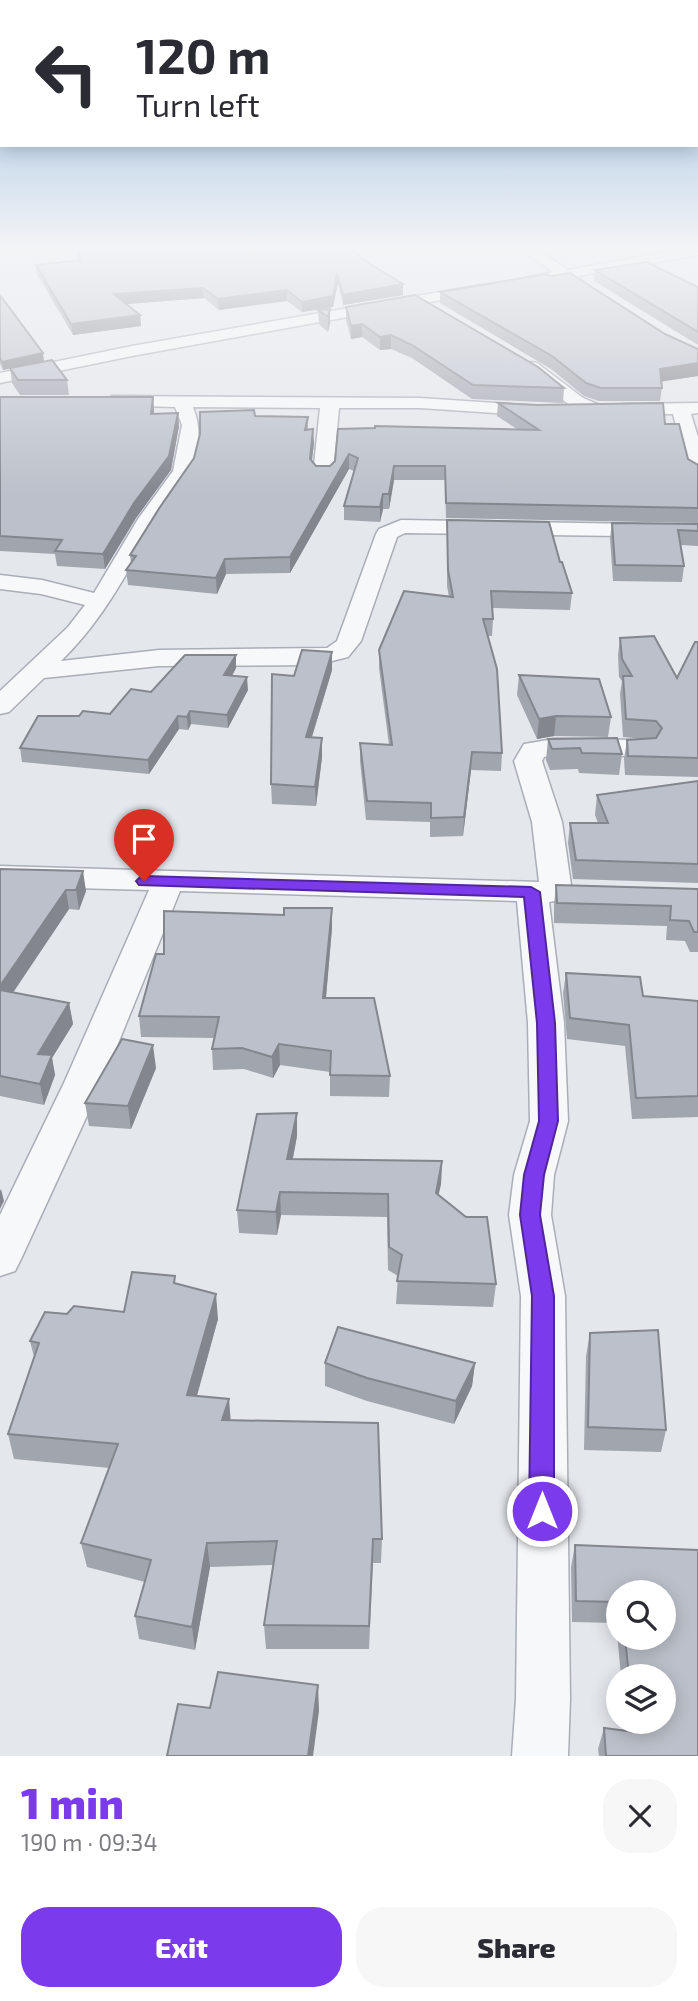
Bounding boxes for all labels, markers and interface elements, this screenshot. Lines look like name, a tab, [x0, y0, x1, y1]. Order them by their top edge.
text: 120 m	[136, 25, 270, 84]
icon: left	[21, 28, 112, 119]
text: Turn left	[136, 85, 260, 123]
pin	[114, 809, 174, 881]
icon: arrive	[125, 820, 163, 858]
position arrow	[505, 1474, 579, 1548]
map controls	[606, 1580, 676, 1734]
button: search	[606, 1580, 676, 1650]
button: layers	[606, 1664, 676, 1734]
text: 1 min	[21, 1777, 124, 1827]
button: close	[603, 1779, 677, 1853]
text: 190 m · 09:34	[21, 1828, 158, 1856]
button: Exit	[21, 1907, 342, 1987]
button: Share	[356, 1907, 677, 1987]

